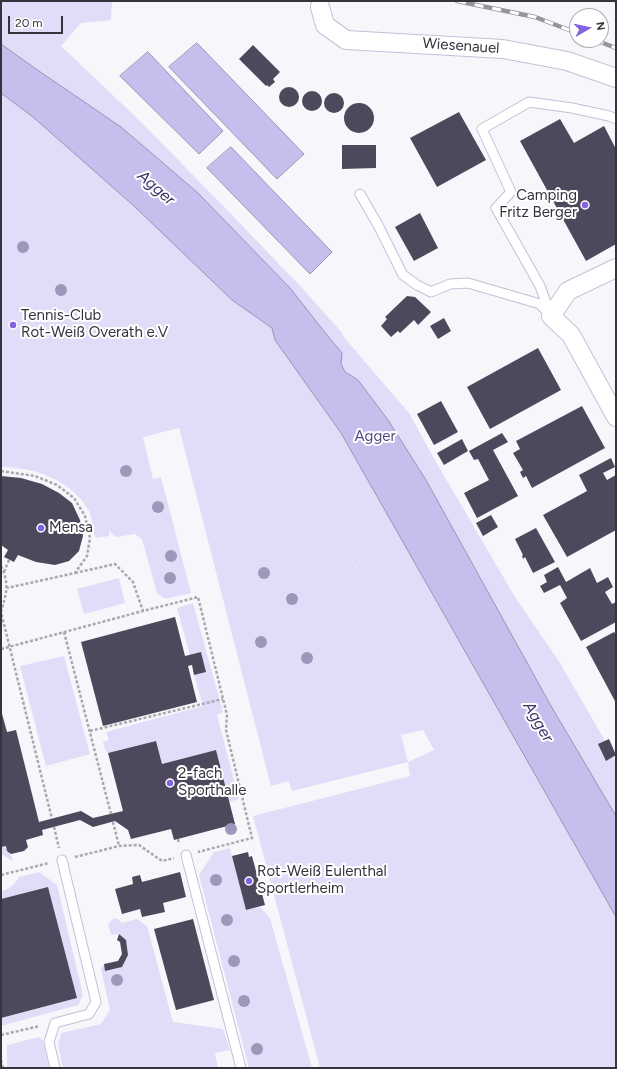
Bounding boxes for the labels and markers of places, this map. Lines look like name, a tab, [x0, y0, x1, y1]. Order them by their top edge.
place label: Camping Fritz Berger	[499, 187, 577, 222]
marker: Camping Fritz Berger	[580, 200, 590, 210]
place label: Tennis-Club Rot-Weiß Overath e.V	[21, 307, 168, 342]
marker: Tennis-Club Rot-Weiß Overath e.V	[8, 320, 18, 330]
place label: Mensa	[49, 519, 93, 537]
marker: Mensa	[36, 523, 46, 533]
place label: 2-fach Sporthalle	[178, 765, 246, 800]
marker: 2-fach Sporthalle	[165, 778, 175, 788]
place label: Rot-Weiß Eulenthal Sportlerheim	[257, 863, 387, 898]
marker: Rot-Weiß Eulenthal Sportlerheim	[244, 876, 254, 886]

